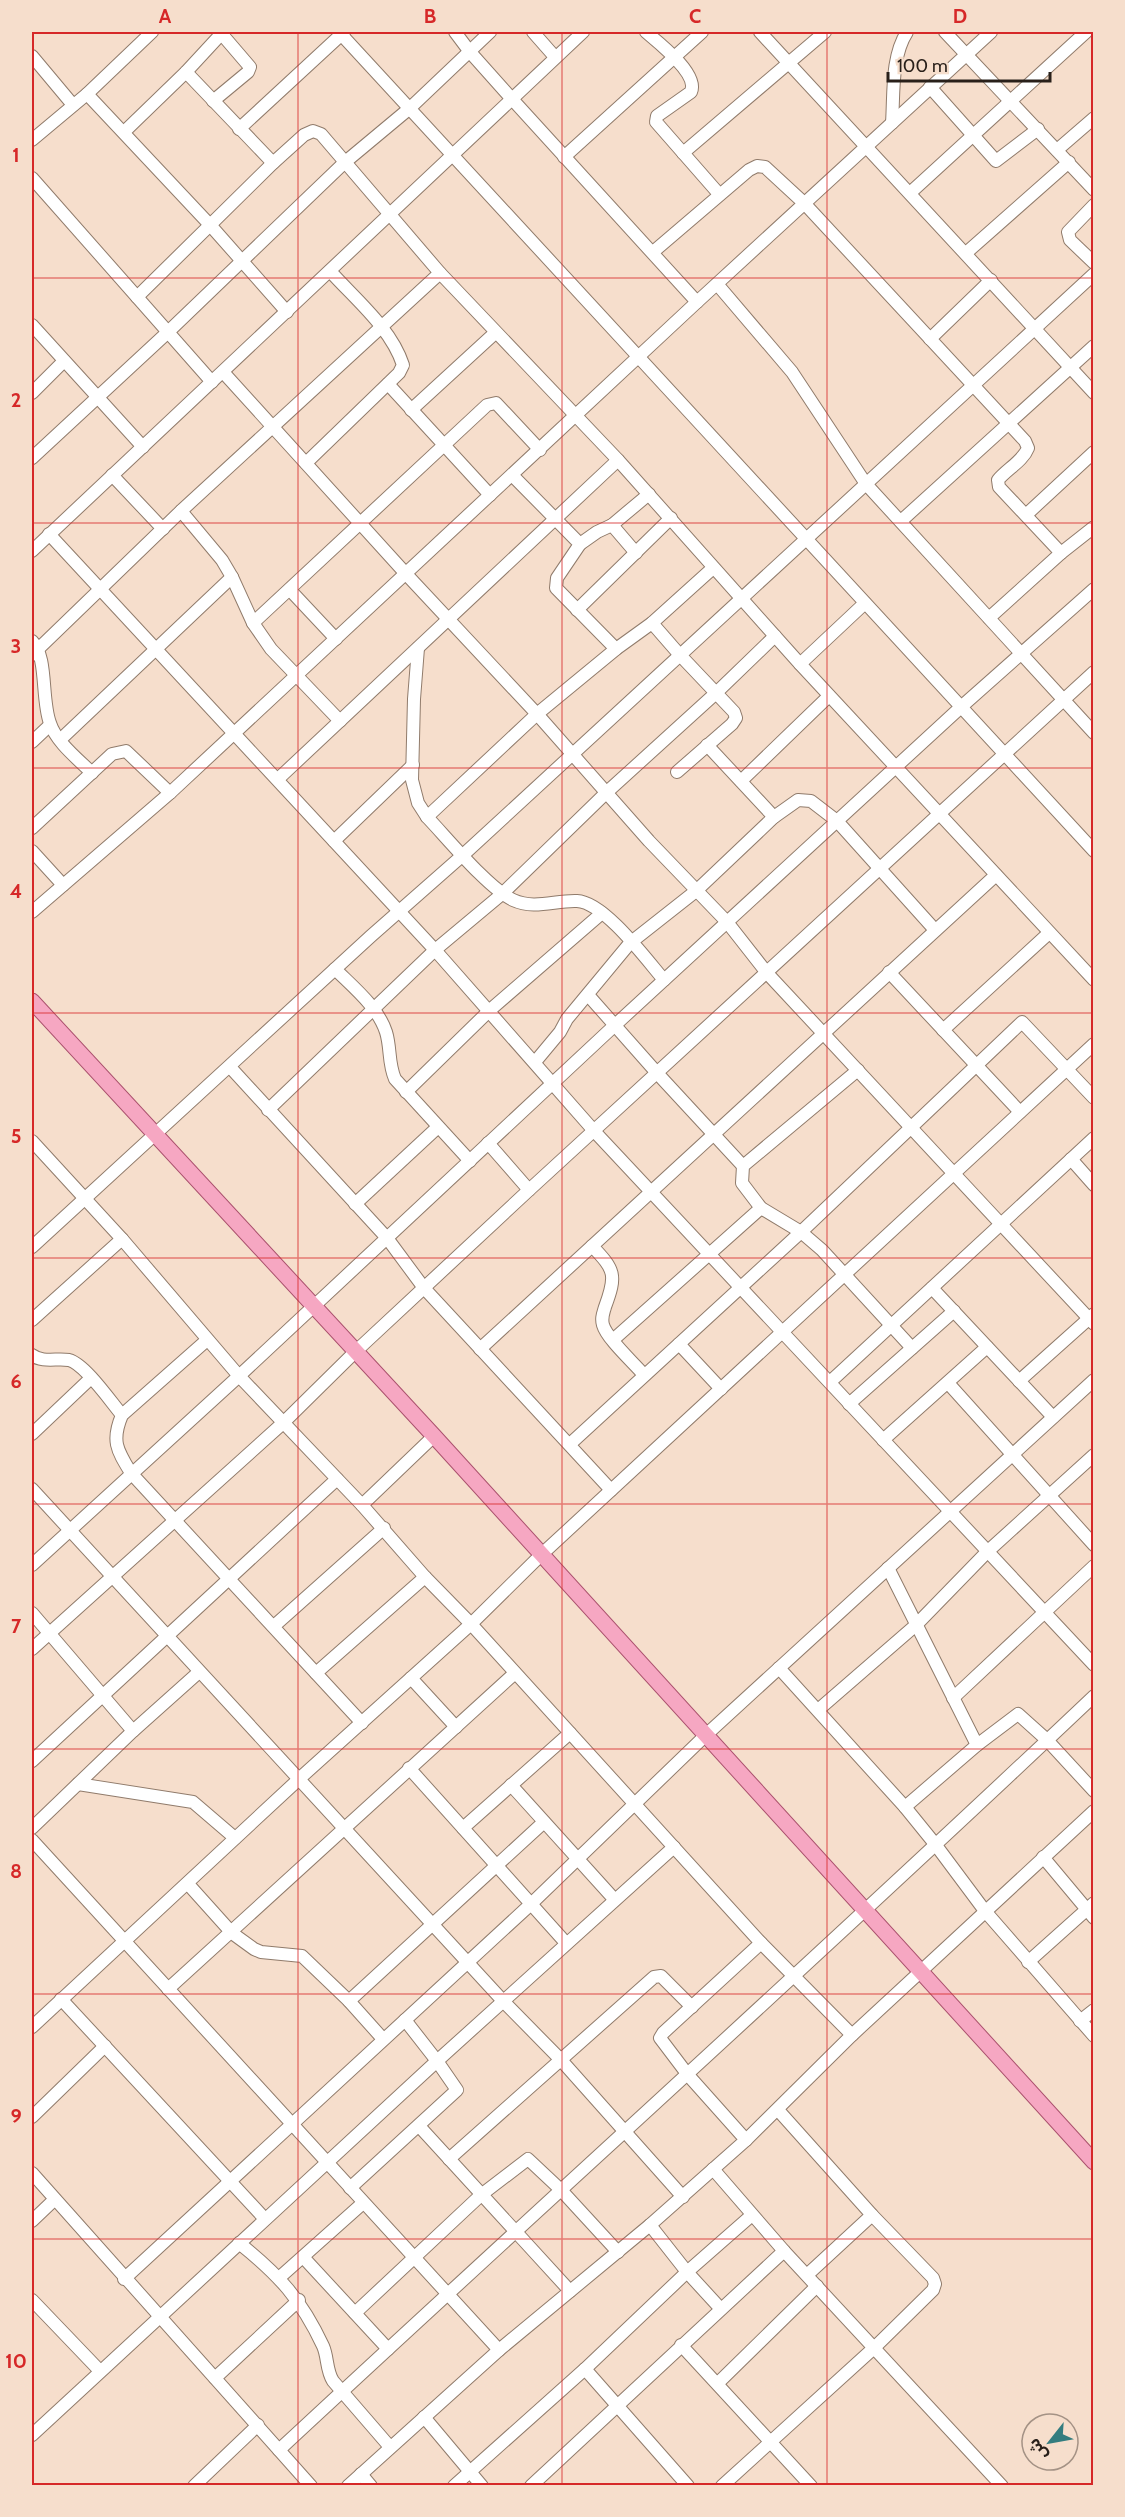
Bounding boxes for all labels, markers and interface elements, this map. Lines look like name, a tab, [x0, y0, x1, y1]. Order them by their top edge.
text: A	[159, 4, 172, 28]
text: B	[424, 4, 436, 28]
text: C	[689, 4, 701, 28]
text: D	[953, 4, 967, 28]
scale bar	[888, 45, 1050, 83]
text: 100 m	[897, 55, 948, 77]
text: 1	[12, 143, 20, 167]
text: 2	[11, 388, 21, 412]
text: 3	[11, 634, 21, 658]
text: 4	[10, 879, 22, 903]
text: 5	[11, 1124, 21, 1148]
text: 6	[10, 1369, 22, 1393]
text: 7	[11, 1614, 22, 1638]
text: 8	[10, 1859, 22, 1883]
text: 9	[10, 2104, 22, 2128]
text: 10	[5, 2349, 27, 2373]
north arrow	[1020, 2412, 1080, 2472]
text: ش	[1024, 2435, 1051, 2464]

